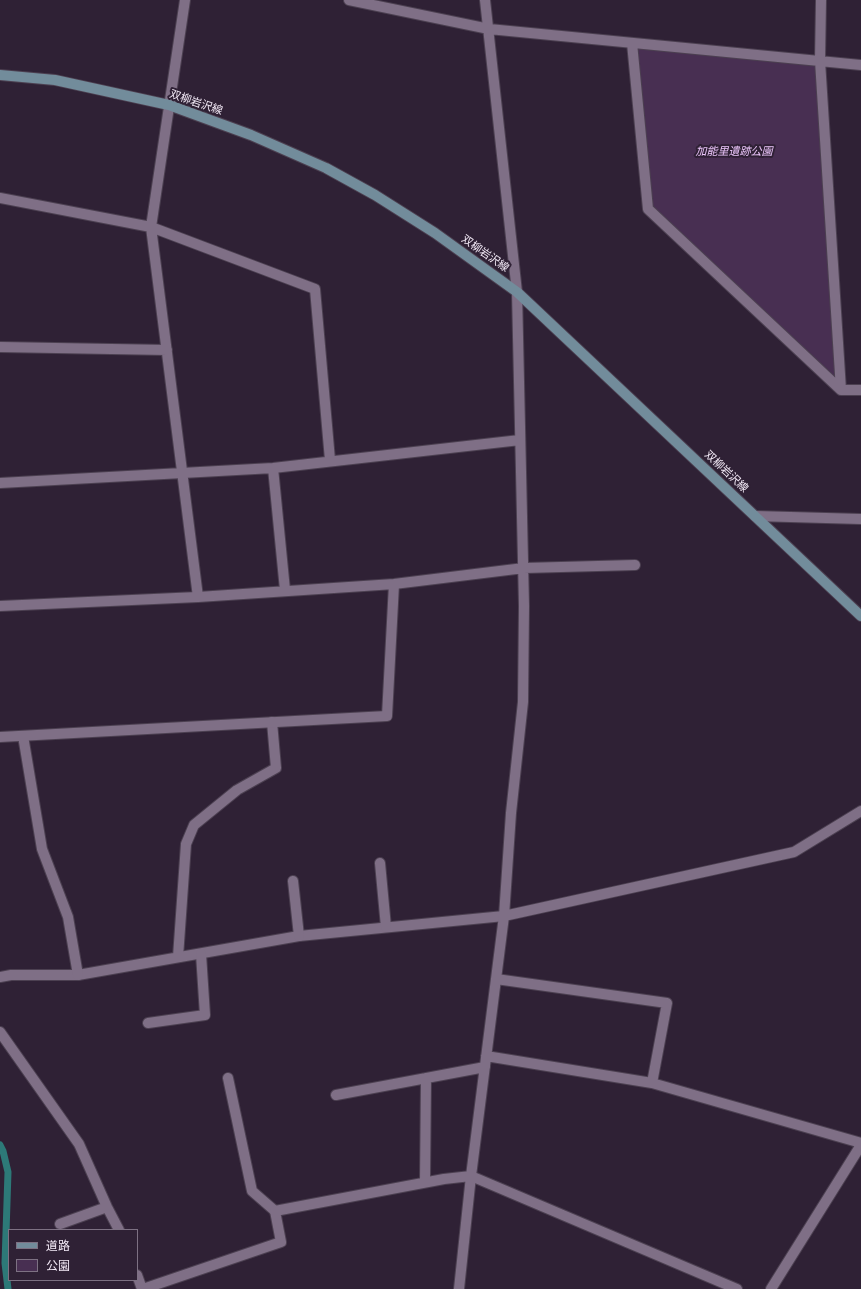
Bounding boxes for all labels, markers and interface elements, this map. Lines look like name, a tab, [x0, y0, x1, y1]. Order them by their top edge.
street label: 双柳岩沢線	[168, 88, 224, 118]
park label: 加能里遺跡公園	[696, 145, 772, 159]
street label: 双柳岩沢線	[459, 233, 511, 275]
street label: 双柳岩沢線	[701, 448, 751, 496]
legend	[8, 1229, 138, 1281]
text: 道路	[46, 1239, 70, 1253]
text: 公園	[46, 1259, 70, 1273]

